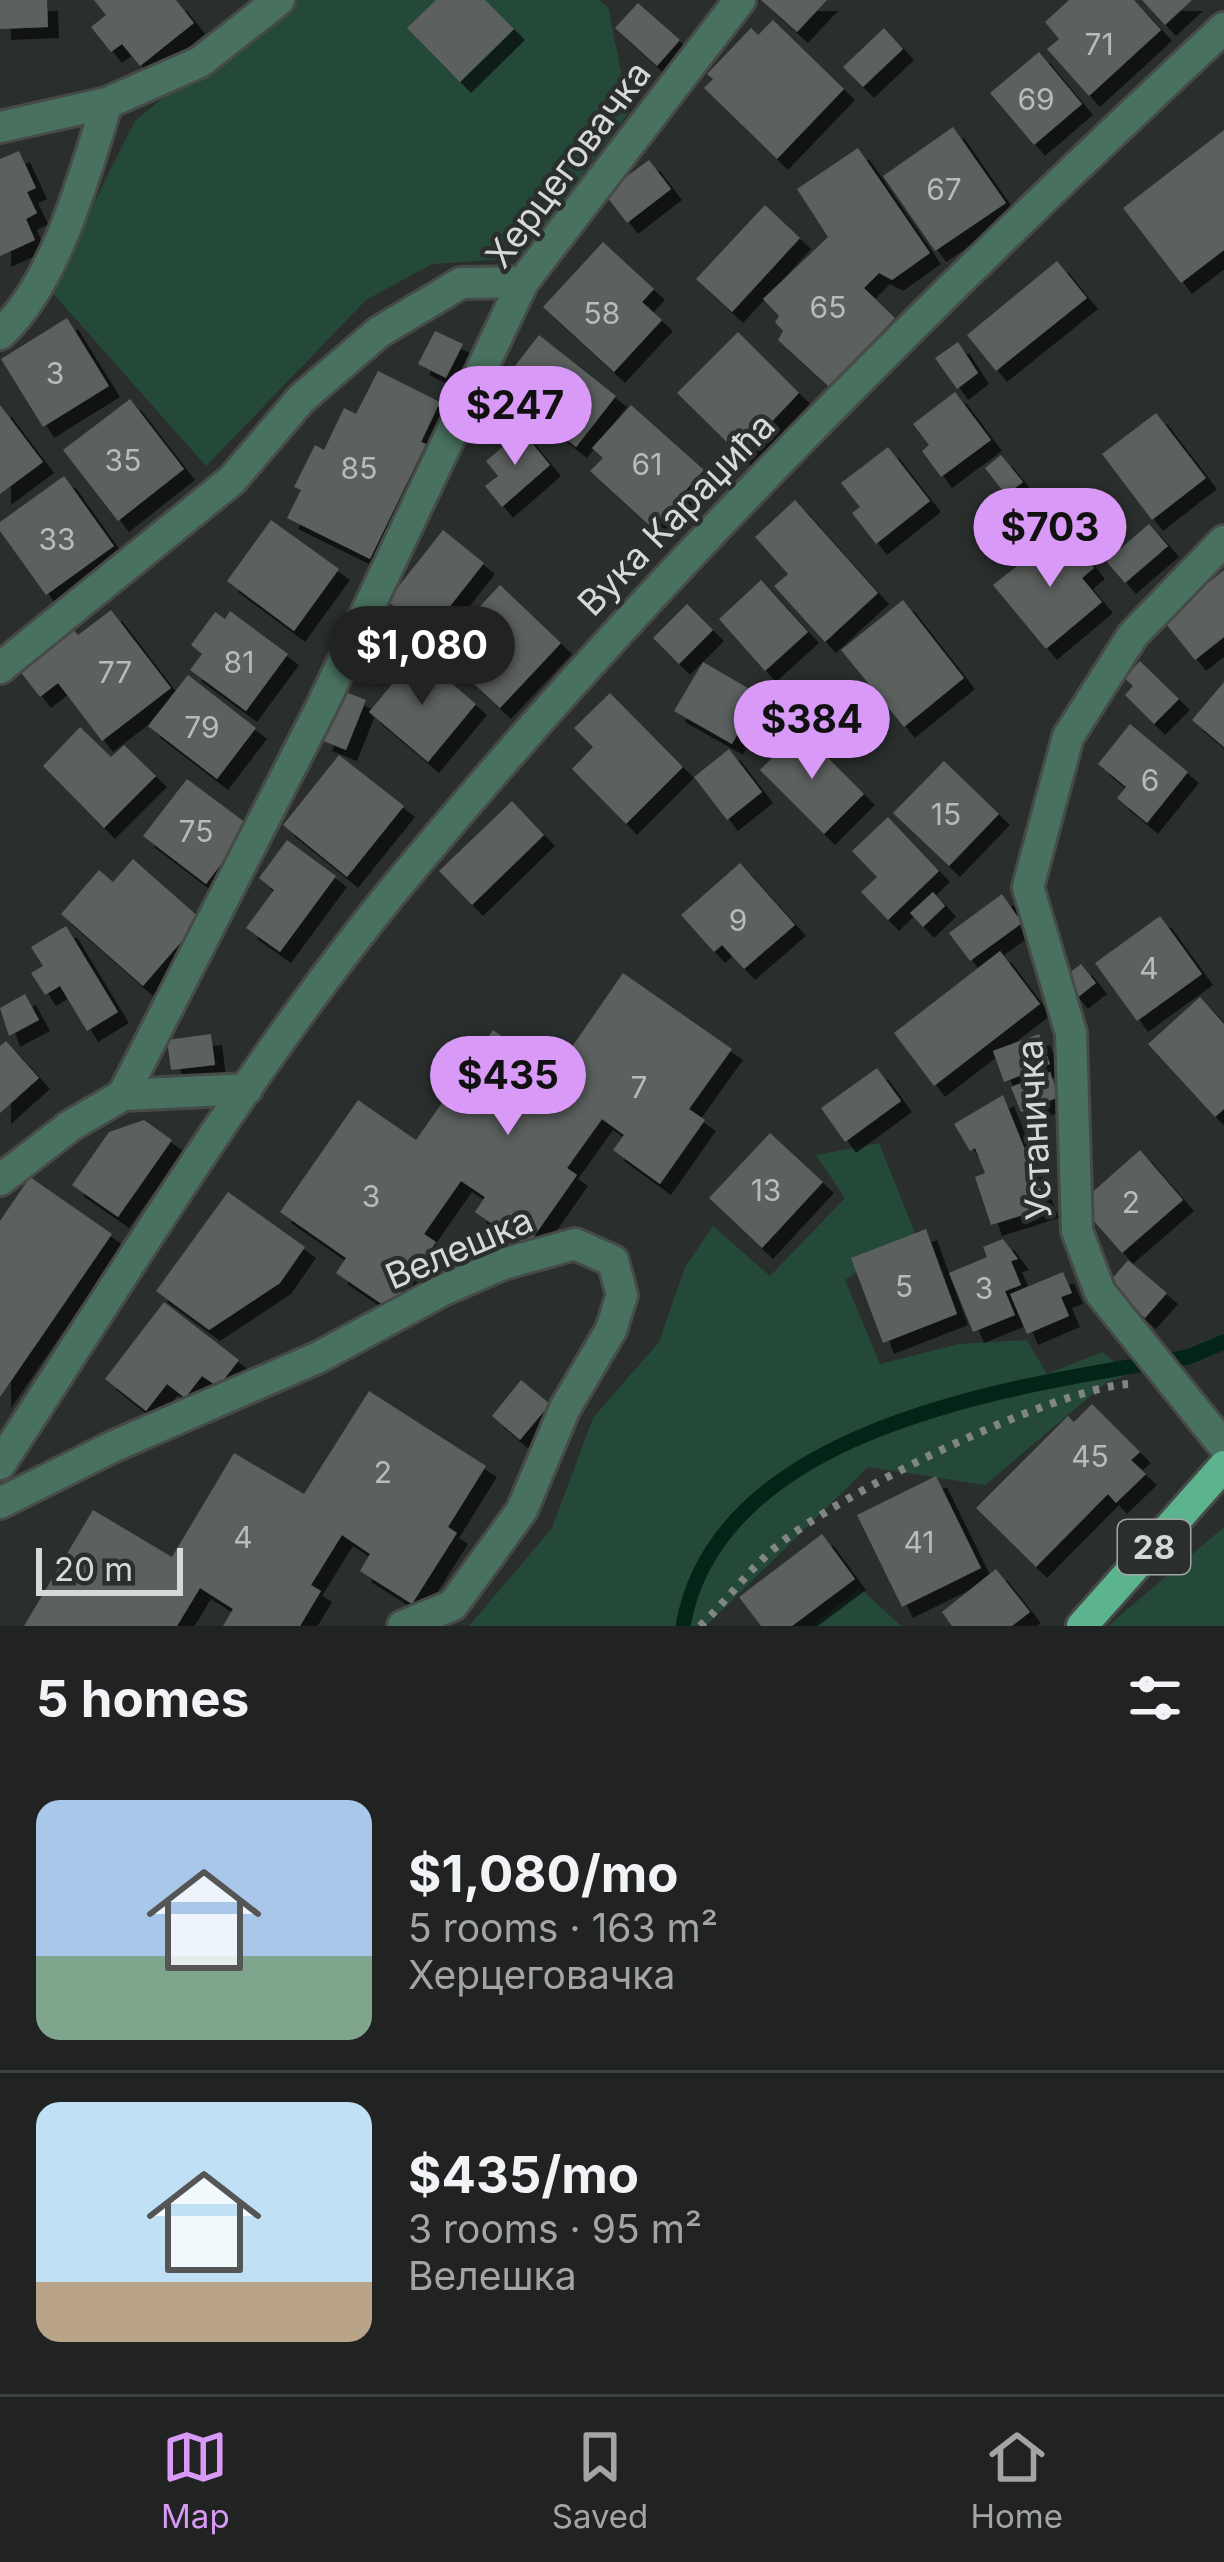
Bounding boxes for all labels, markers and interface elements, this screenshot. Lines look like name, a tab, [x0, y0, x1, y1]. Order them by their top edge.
house number: 71	[1084, 26, 1114, 62]
street label: Херцеговачка	[476, 52, 660, 276]
house number: 69	[1017, 81, 1055, 117]
house number: 67	[926, 171, 962, 207]
house number: 65	[810, 289, 846, 325]
house number: 58	[584, 295, 620, 331]
house number: 3	[46, 355, 64, 391]
pin: $247	[444, 366, 586, 468]
text: $247	[466, 381, 564, 428]
street label: Вука Караџића	[568, 404, 784, 624]
house number: 35	[105, 442, 141, 478]
house number: 61	[632, 446, 662, 482]
house number: 85	[341, 450, 377, 486]
pin: $703	[979, 488, 1121, 590]
text: $703	[1000, 503, 1100, 550]
house number: 33	[38, 521, 76, 557]
pin: $1,080	[324, 606, 520, 708]
text: $1,080	[356, 621, 488, 668]
house number: 81	[224, 644, 254, 680]
house number: 77	[98, 654, 132, 690]
pin: $384	[741, 680, 883, 782]
text: $384	[761, 695, 863, 742]
house number: 79	[184, 709, 220, 745]
house number: 6	[1141, 762, 1159, 798]
house number: 15	[931, 796, 961, 832]
house number: 75	[179, 813, 213, 849]
house number: 9	[729, 902, 747, 938]
house number: 4	[1139, 950, 1159, 986]
pin: $435	[437, 1036, 579, 1138]
street label: Устаничка	[1007, 1039, 1061, 1221]
text: $435	[457, 1051, 559, 1098]
house number: 7	[631, 1069, 647, 1105]
house number: 13	[751, 1172, 781, 1208]
house number: 3	[362, 1178, 380, 1214]
house number: 2	[1122, 1184, 1140, 1220]
street label: Велешка	[379, 1197, 539, 1299]
house number: 5	[895, 1268, 913, 1304]
house number: 3	[975, 1270, 993, 1306]
house number: 45	[1071, 1438, 1109, 1474]
house number: 2	[374, 1454, 392, 1490]
house number: 4	[233, 1519, 253, 1555]
road number: 28	[1118, 1520, 1190, 1574]
house number: 41	[904, 1524, 935, 1560]
scale bar	[36, 1542, 183, 1595]
text: 20 m	[54, 1549, 133, 1589]
icon: filters	[1122, 1665, 1188, 1731]
text: 5 homes	[36, 1668, 249, 1729]
text: $1,080/mo	[408, 1843, 679, 1904]
icon: home	[132, 1848, 276, 1992]
text: 5 rooms · 163 m²	[408, 1904, 718, 1951]
text: Херцеговачка	[408, 1951, 675, 1998]
text: $435/mo	[408, 2144, 639, 2205]
icon: home	[132, 2150, 276, 2294]
text: 3 rooms · 95 m²	[408, 2205, 702, 2252]
text: Велешка	[408, 2252, 577, 2299]
tab: Map	[161, 2424, 230, 2536]
tab: Saved	[552, 2424, 648, 2536]
tab: Home	[970, 2424, 1063, 2536]

